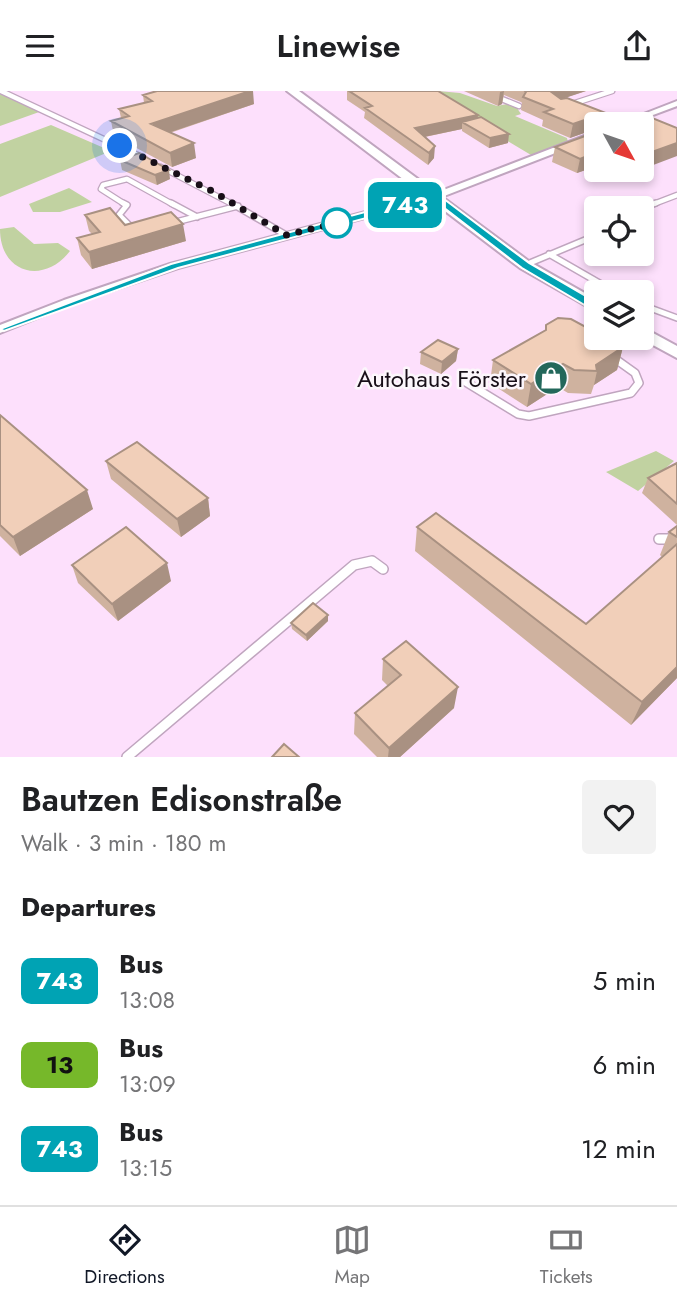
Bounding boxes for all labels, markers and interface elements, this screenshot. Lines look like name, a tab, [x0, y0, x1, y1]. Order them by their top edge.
text: Linewise	[276, 23, 401, 69]
icon: menu	[21, 27, 59, 65]
icon: share	[618, 27, 656, 65]
north arrow	[584, 112, 654, 182]
map controls	[584, 112, 654, 350]
your location	[102, 128, 137, 163]
line badge: 743	[365, 182, 445, 228]
text: 743	[382, 187, 428, 222]
button: locate	[584, 196, 654, 266]
unlabelled marker	[322, 208, 352, 238]
button: layers	[584, 280, 654, 350]
shop icon: Autohaus Förster	[532, 359, 570, 397]
place label: Autohaus Förster	[357, 361, 527, 396]
text: Bautzen Edisonstraße	[21, 776, 342, 823]
button: heart	[582, 780, 656, 854]
text: Walk · 3 min · 180 m	[21, 826, 226, 860]
text: Departures	[21, 888, 156, 926]
text: Bus	[119, 945, 163, 983]
text: 5 min	[593, 962, 656, 1000]
text: 743	[36, 963, 83, 998]
text: 13:08	[119, 983, 175, 1017]
text: Bus	[119, 1029, 163, 1067]
text: 6 min	[593, 1046, 656, 1084]
text: 13	[46, 1047, 73, 1082]
text: 13:09	[119, 1067, 176, 1101]
text: Bus	[119, 1113, 163, 1151]
text: 12 min	[581, 1130, 656, 1168]
text: 743	[36, 1131, 83, 1166]
text: 13:15	[119, 1151, 172, 1185]
tab: Directions	[84, 1221, 165, 1290]
tab: Map	[333, 1221, 371, 1290]
tab: Tickets	[540, 1221, 593, 1290]

